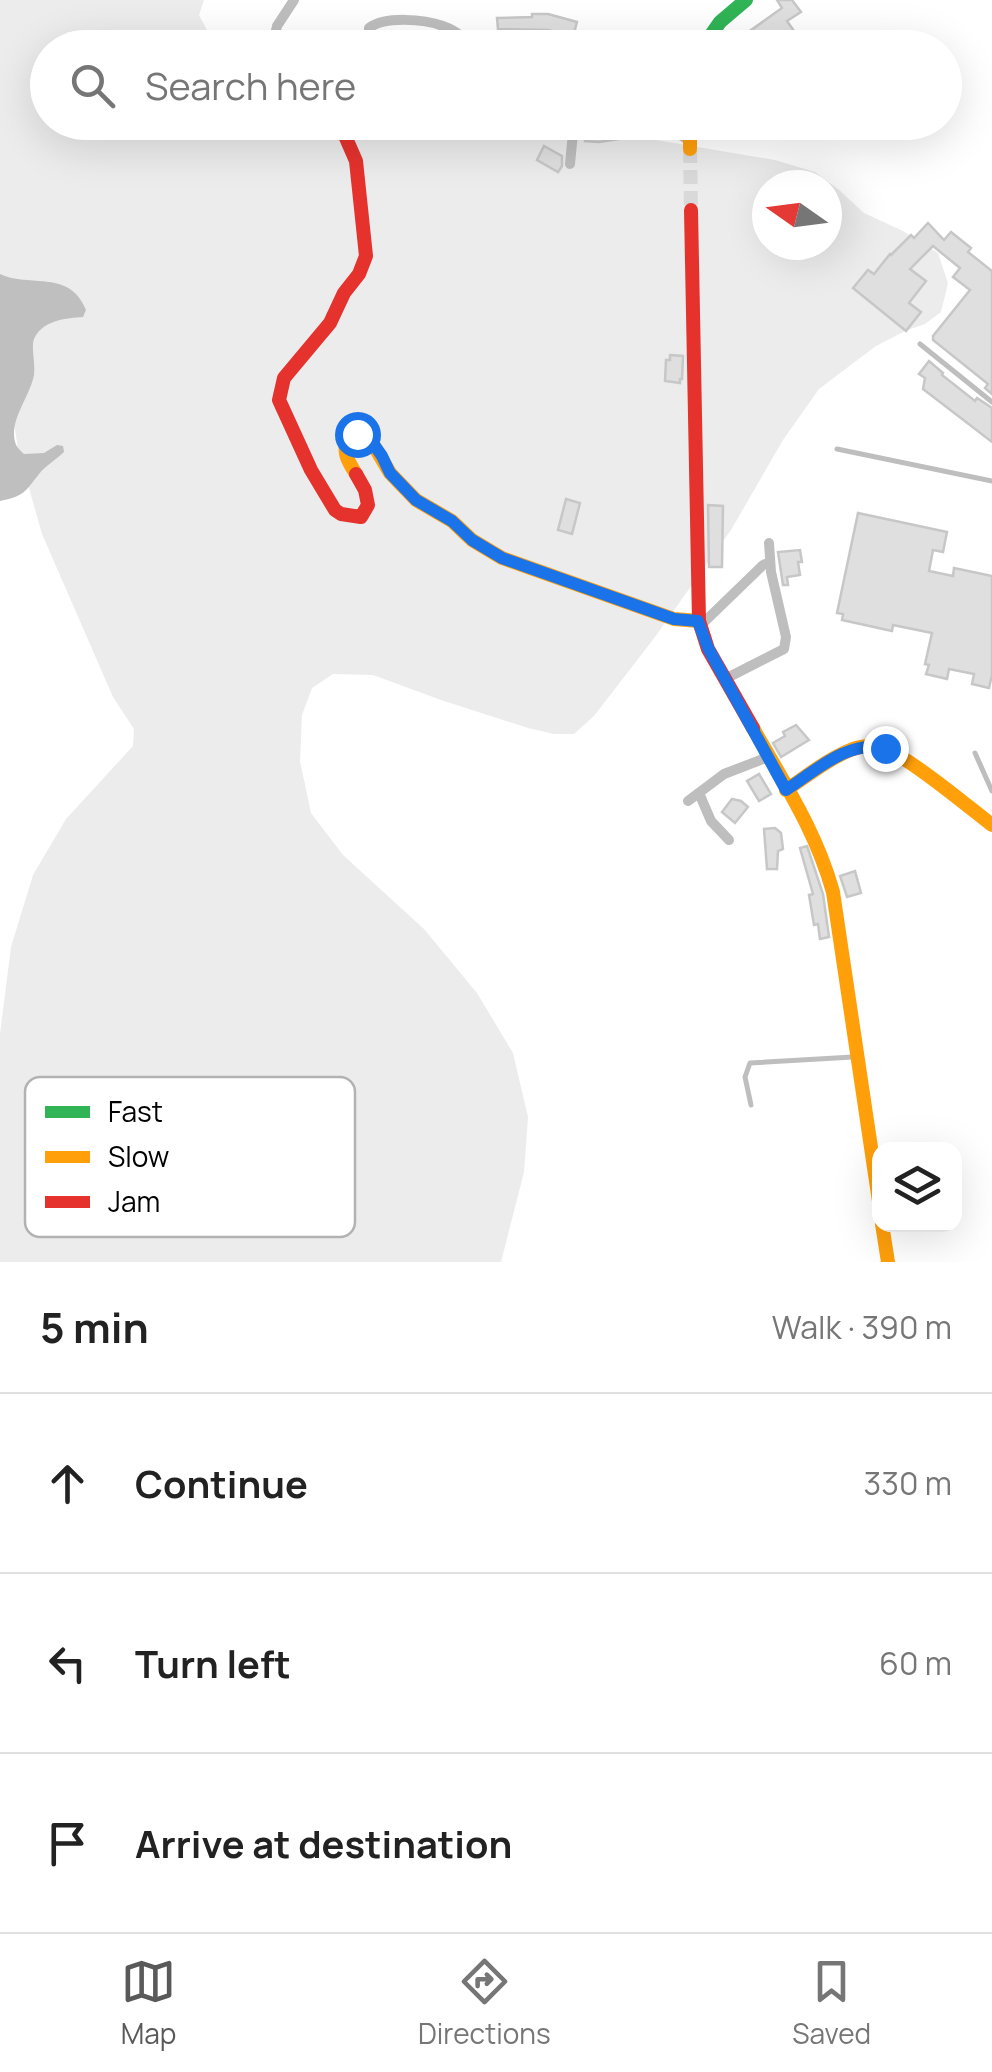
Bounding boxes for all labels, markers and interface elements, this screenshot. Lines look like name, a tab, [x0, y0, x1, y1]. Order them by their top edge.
search box	[30, 30, 962, 140]
icon: search	[65, 58, 120, 113]
text: Search here	[145, 59, 356, 111]
north arrow	[752, 170, 842, 260]
route start	[335, 412, 381, 458]
route end	[863, 726, 909, 772]
legend	[25, 1077, 355, 1237]
text: Fast	[108, 1092, 163, 1130]
text: Slow	[108, 1137, 169, 1175]
map controls	[872, 1142, 962, 1232]
button: layers	[872, 1142, 962, 1232]
text: Jam	[108, 1182, 160, 1220]
text: 5 min	[40, 1298, 149, 1356]
text: Walk · 390 m	[772, 1305, 952, 1349]
icon: ahead	[40, 1456, 95, 1511]
text: Continue	[135, 1457, 308, 1509]
text: 330 m	[864, 1461, 952, 1505]
icon: left	[40, 1636, 95, 1691]
text: Turn left	[135, 1637, 291, 1689]
text: 60 m	[879, 1641, 952, 1685]
icon: arrive	[40, 1816, 95, 1871]
text: Arrive at destination	[135, 1817, 512, 1869]
tab: Map	[121, 1954, 176, 2052]
tab: Directions	[418, 1954, 551, 2052]
tab: Saved	[792, 1954, 871, 2052]

